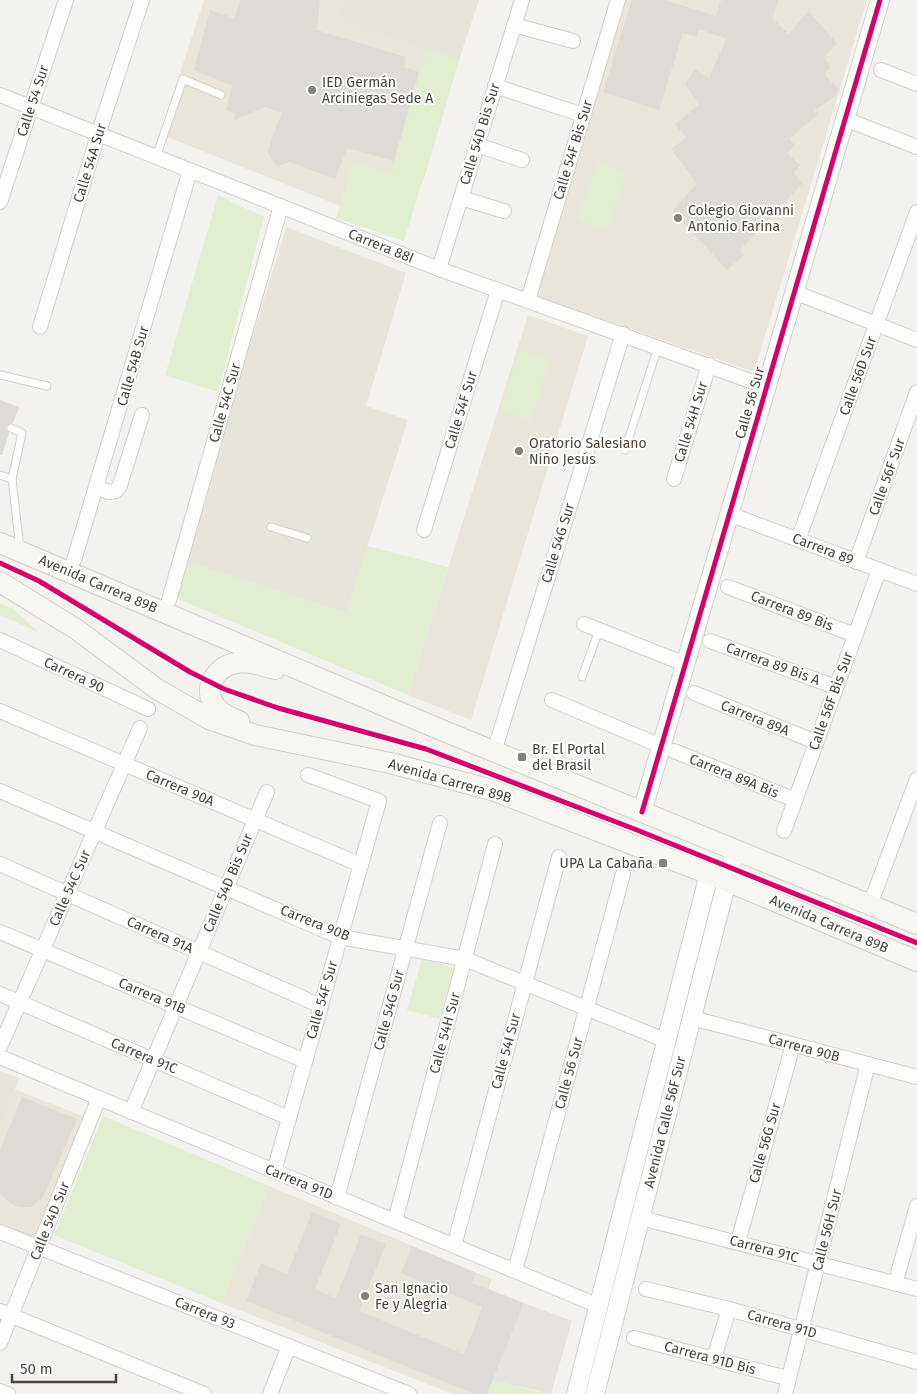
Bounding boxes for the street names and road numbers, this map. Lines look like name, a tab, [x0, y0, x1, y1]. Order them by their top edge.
street label: Calle 54 Sur	[13, 63, 53, 139]
street label: Calle 54D Bis Sur	[456, 80, 504, 187]
street label: Calle 54F Bis Sur	[550, 97, 596, 202]
street label: Calle 54A Sur	[70, 121, 110, 205]
street label: Carrera 88I	[346, 225, 416, 267]
street label: Calle 54B Sur	[113, 323, 153, 408]
street label: Calle 56D Sur	[836, 334, 880, 418]
street label: Calle 54C Sur	[206, 361, 245, 445]
street label: Calle 56 Sur	[732, 365, 769, 441]
street label: Calle 54F Sur	[441, 368, 481, 451]
street label: Calle 54H Sur	[671, 379, 712, 464]
street label: Calle 56F Sur	[865, 436, 909, 518]
street label: Calle 54G Sur	[538, 500, 578, 585]
street label: Carrera 89	[790, 530, 856, 568]
street label: Avenida Carrera 89B	[36, 551, 160, 617]
street label: Carrera 89 Bis	[748, 587, 836, 635]
street label: Carrera 89 Bis A	[724, 639, 822, 689]
street label: Calle 56F Bis Sur	[805, 649, 857, 753]
street label: Carrera 90	[41, 654, 107, 696]
street label: Carrera 89A	[718, 697, 792, 739]
street label: Carrera 89A Bis	[687, 750, 782, 802]
street label: Avenida Carrera 89B	[386, 755, 514, 807]
street label: Carrera 90A	[143, 766, 217, 810]
street label: Calle 54D Bis Sur	[200, 830, 257, 935]
street label: Calle 54C Sur	[46, 847, 95, 929]
street label: Avenida Carrera 89B	[767, 891, 891, 957]
street label: Carrera 90B	[278, 901, 352, 945]
street label: Carrera 91A	[124, 913, 196, 957]
street label: Calle 54F Sur	[303, 958, 341, 1041]
street label: Calle 54G Sur	[370, 967, 408, 1052]
street label: Carrera 91B	[116, 974, 188, 1018]
street label: Calle 54H Sur	[426, 990, 464, 1076]
street label: Calle 54I Sur	[488, 1010, 524, 1091]
street label: Carrera 90B	[766, 1030, 842, 1066]
street label: Carrera 91C	[108, 1034, 180, 1078]
street label: Calle 56 Sur	[551, 1034, 587, 1111]
street label: Avenida Calle 56F Sur	[640, 1054, 690, 1190]
street label: Calle 56G Sur	[745, 1100, 785, 1185]
street label: Carrera 91D	[263, 1161, 335, 1203]
street label: Calle 54D Sur	[27, 1179, 74, 1263]
street label: Calle 56H Sur	[809, 1187, 845, 1273]
street label: Carrera 91C	[728, 1232, 800, 1266]
street label: Carrera 93	[172, 1293, 238, 1333]
street label: Carrera 91D	[745, 1306, 819, 1342]
street label: Carrera 91D Bis	[662, 1338, 758, 1379]

